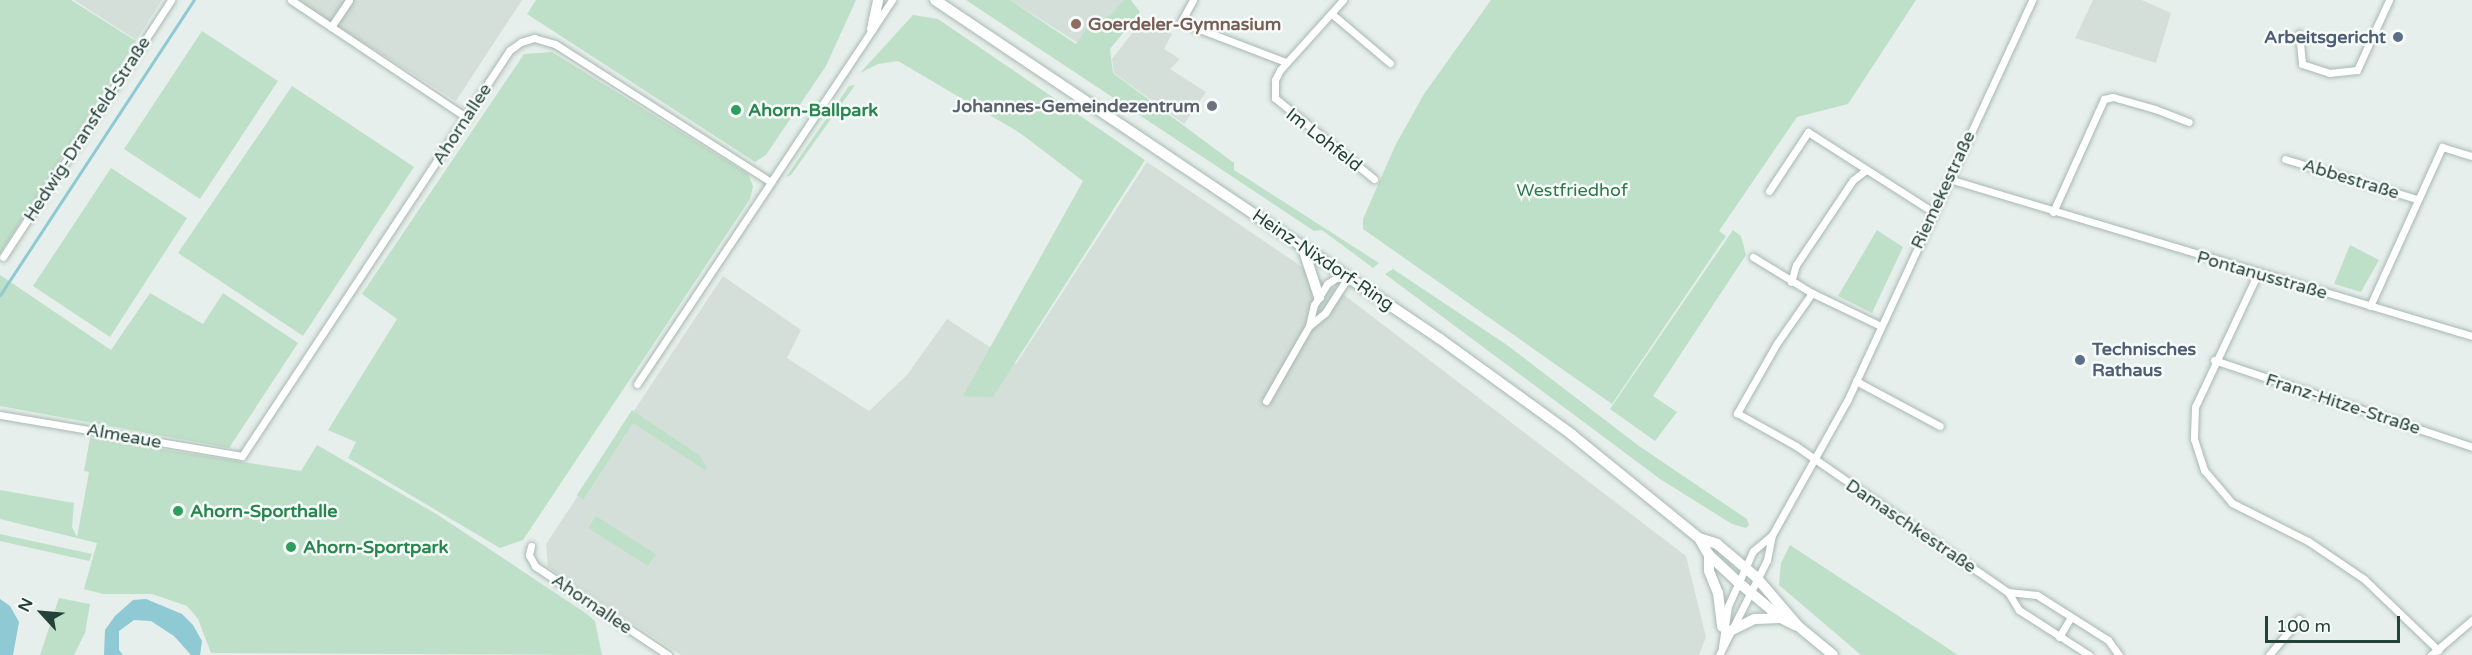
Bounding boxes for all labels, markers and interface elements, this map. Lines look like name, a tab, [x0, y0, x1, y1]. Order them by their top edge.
place label: Goerdeler-Gymnasium	[1088, 13, 1281, 35]
marker: Goerdeler-Gymnasium	[1069, 17, 1083, 31]
place label: Arbeitsgericht	[2264, 26, 2386, 48]
marker: Arbeitsgericht	[2391, 30, 2405, 44]
street label: Hedwig-Dransfeld-Straße	[19, 32, 155, 226]
street label: Ahornallee	[428, 79, 496, 169]
place label: Johannes-Gemeindezentrum	[953, 95, 1200, 117]
place label: Ahorn-Ballpark	[748, 99, 878, 121]
marker: Johannes-Gemeindezentrum	[1205, 99, 1219, 113]
marker: Ahorn-Ballpark	[729, 103, 743, 117]
street label: Im Lohfeld	[1282, 104, 1366, 176]
street label: Riemekestraße	[1906, 128, 1980, 252]
street label: Abbestraße	[2300, 154, 2402, 204]
park label: Westfriedhof	[1516, 179, 1628, 201]
street label: Heinz-Nixdorf-Ring	[1248, 205, 1398, 315]
street label: Pontanusstraße	[2194, 246, 2330, 304]
place label: Technisches Rathaus	[2092, 339, 2196, 382]
marker: Technisches Rathaus	[2073, 353, 2087, 367]
street label: Franz-Hitze-Straße	[2263, 369, 2423, 439]
street label: Almeaue	[85, 419, 163, 453]
street label: Damaschkestraße	[1842, 474, 1980, 578]
place label: Ahorn-Sporthalle	[190, 500, 337, 522]
marker: Ahorn-Sporthalle	[171, 504, 185, 518]
place label: Ahorn-Sportpark	[303, 536, 448, 558]
marker: Ahorn-Sportpark	[284, 540, 298, 554]
street label: Ahornallee	[548, 569, 636, 639]
north arrow	[12, 583, 72, 643]
text: N	[14, 595, 38, 615]
scale bar	[2268, 604, 2403, 642]
text: 100 m	[2276, 615, 2331, 637]

